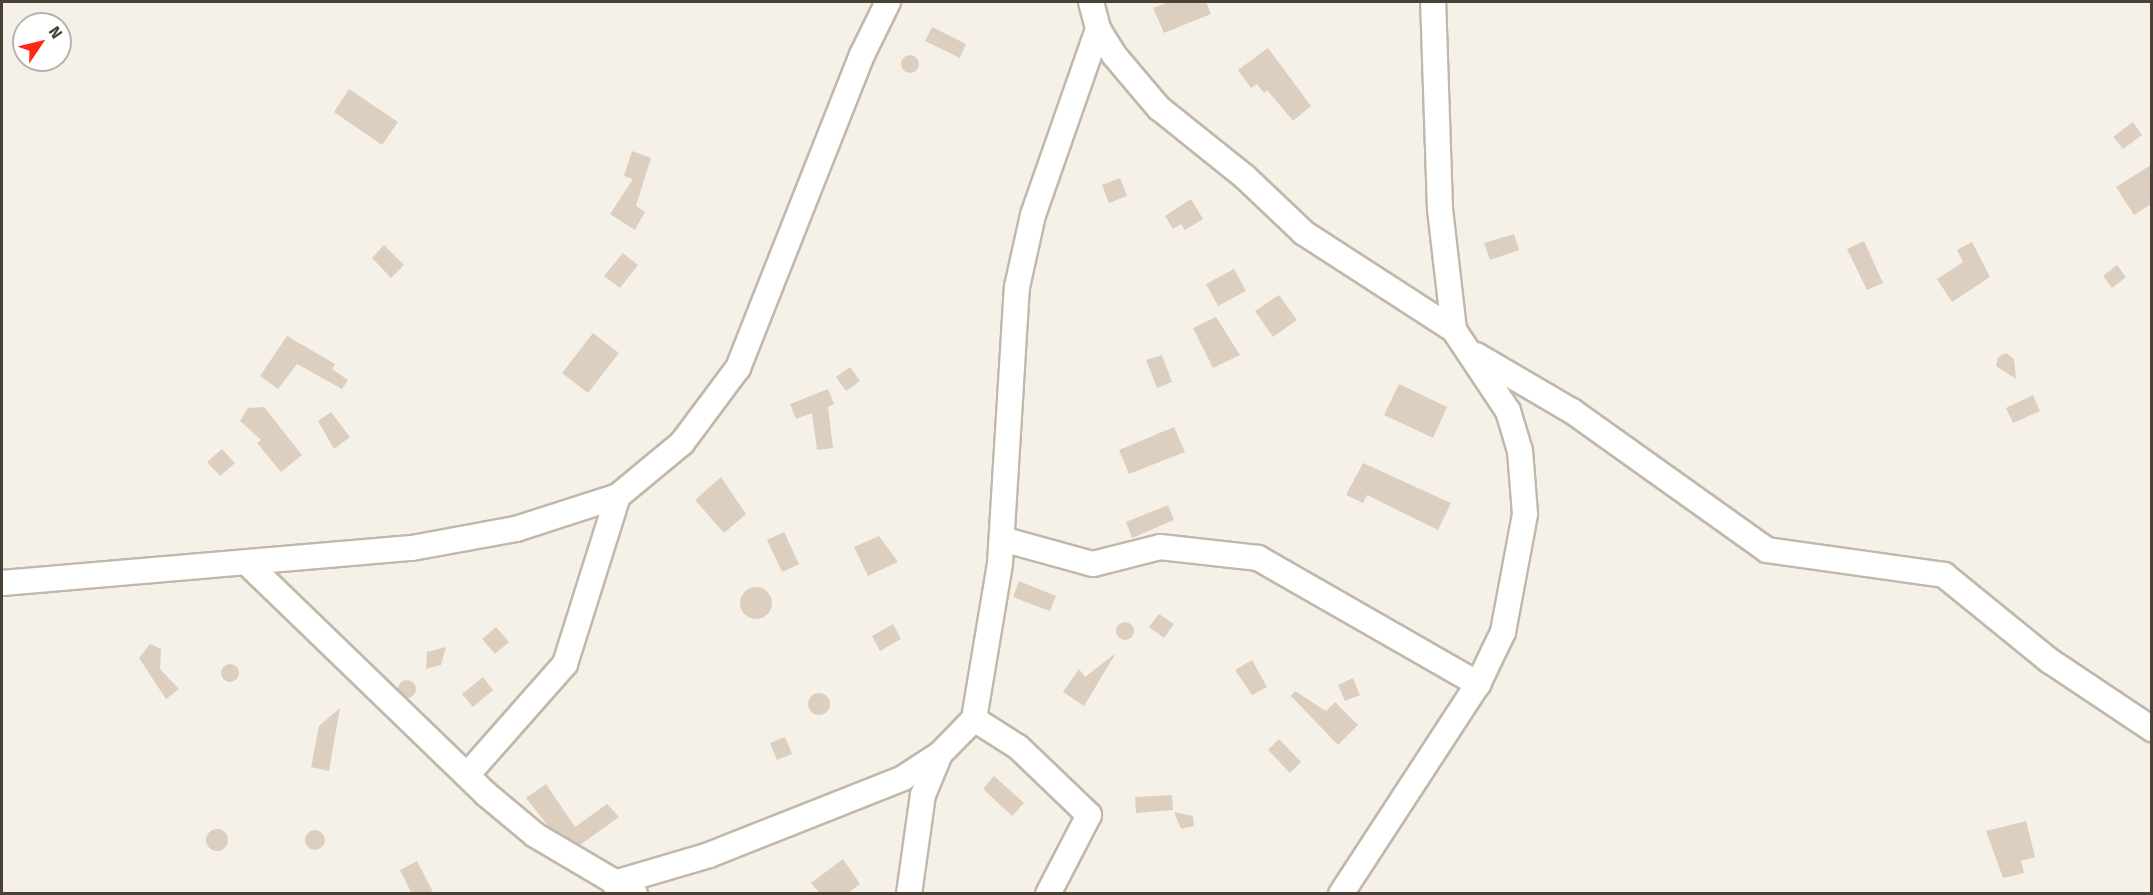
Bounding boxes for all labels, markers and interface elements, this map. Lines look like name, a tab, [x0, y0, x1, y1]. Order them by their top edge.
north arrow	[12, 12, 72, 72]
text: N	[45, 23, 66, 42]

